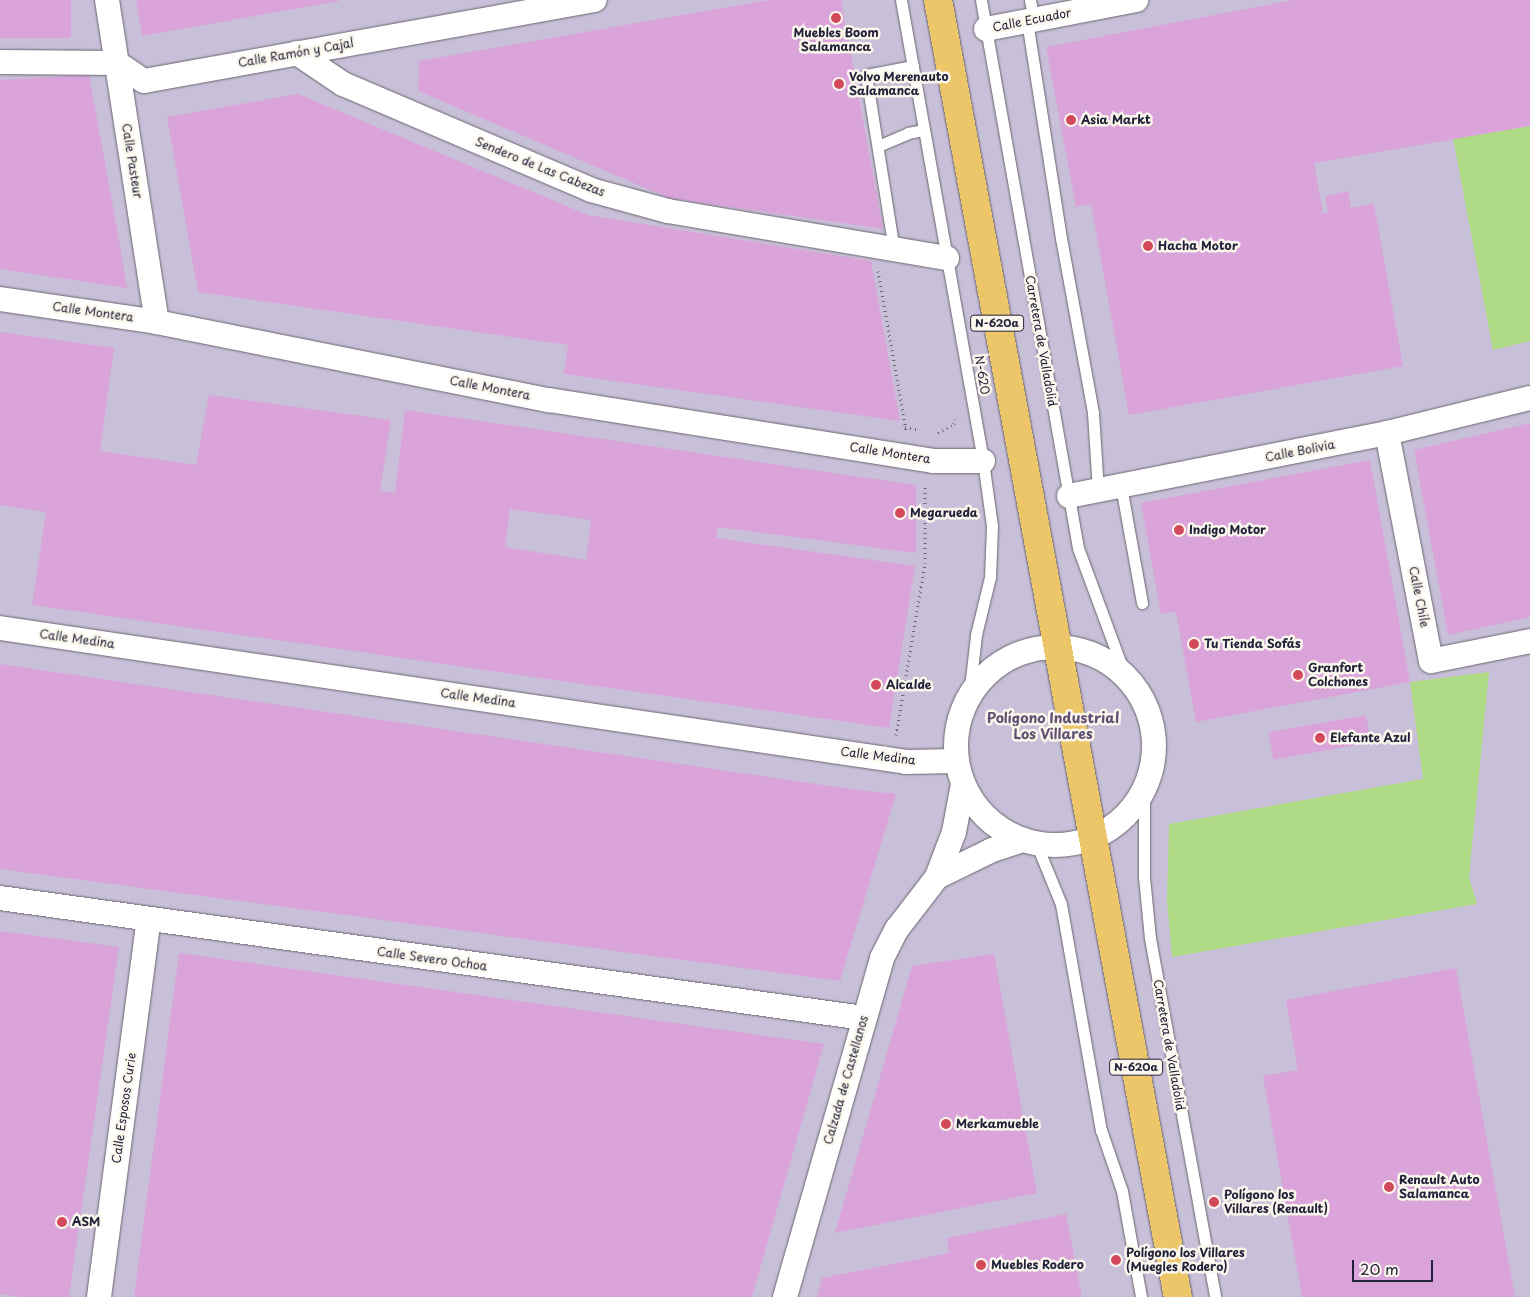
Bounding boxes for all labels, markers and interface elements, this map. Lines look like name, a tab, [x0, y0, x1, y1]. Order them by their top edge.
street label: Calle Ecuador	[991, 5, 1073, 35]
marker: Muebles Boom Salamanca	[830, 12, 842, 24]
place label: Muebles Boom Salamanca	[793, 26, 879, 54]
street label: Calle Ramón y Cajal	[237, 36, 355, 70]
place label: Volvo Merenauto Salamanca	[849, 70, 950, 98]
marker: Volvo Merenauto Salamanca	[833, 78, 845, 90]
place label: Asia Markt	[1081, 113, 1151, 127]
marker: Asia Markt	[1065, 114, 1077, 126]
street label: Calle Pasteur	[119, 122, 145, 200]
street label: Sendero de Las Cabezas	[473, 134, 607, 200]
place label: Hacha Motor	[1158, 239, 1238, 253]
marker: Hacha Motor	[1142, 240, 1154, 252]
street label: Carretera de Valladolid	[1022, 274, 1060, 408]
street label: Calle Montera	[51, 299, 135, 325]
road number: N-620a	[970, 314, 1024, 332]
street label: N-620	[971, 354, 993, 396]
street label: Calle Montera	[448, 373, 532, 403]
street label: Calle Bolivia	[1264, 437, 1336, 465]
street label: Calle Montera	[848, 439, 932, 467]
place label: Megarueda	[910, 506, 978, 520]
marker: Megarueda	[894, 507, 906, 519]
place label: Indigo Motor	[1189, 523, 1266, 537]
marker: Indigo Motor	[1173, 524, 1185, 536]
street label: Calle Chile	[1406, 565, 1432, 629]
street label: Calle Medina	[39, 627, 115, 651]
place label: Tu Tienda Sofás	[1204, 637, 1301, 651]
marker: Tu Tienda Sofás	[1188, 638, 1200, 650]
place label: Granfort Colchones	[1308, 661, 1368, 689]
marker: Granfort Colchones	[1292, 669, 1304, 681]
place label: Alcalde	[886, 678, 931, 692]
marker: Alcalde	[870, 679, 882, 691]
street label: Calle Medina	[440, 686, 516, 710]
district label: Polígono Industrial Los Villares	[987, 710, 1119, 742]
place label: Elefante Azul	[1330, 731, 1411, 745]
marker: Elefante Azul	[1314, 732, 1326, 744]
street label: Calle Medina	[840, 744, 916, 768]
street label: Calle Severo Ochoa	[376, 944, 488, 974]
street label: Carretera de Valladolid	[1150, 978, 1188, 1112]
street label: Calzada de Castellanos	[821, 1014, 871, 1146]
street label: Calle Esposos Curie	[109, 1051, 139, 1165]
road number: N-620a	[1108, 1058, 1164, 1076]
place label: Merkamueble	[956, 1117, 1039, 1131]
marker: Merkamueble	[940, 1118, 952, 1130]
place label: Renault Auto Salamanca	[1399, 1173, 1479, 1201]
marker: Renault Auto Salamanca	[1383, 1181, 1395, 1193]
place label: Polígono los Villares (Renault)	[1224, 1188, 1328, 1216]
marker: Polígono los Villares (Renault)	[1208, 1196, 1220, 1208]
place label: ASM	[72, 1215, 100, 1229]
marker: ASM	[56, 1216, 68, 1228]
place label: Polígono los Villares (Muegles Rodero)	[1126, 1246, 1245, 1274]
scale bar	[1355, 1250, 1436, 1282]
marker: Polígono los Villares (Muegles Rodero)	[1110, 1254, 1122, 1266]
text: 20 m	[1360, 1257, 1399, 1280]
place label: Muebles Rodero	[991, 1258, 1085, 1272]
marker: Muebles Rodero	[975, 1259, 987, 1271]

